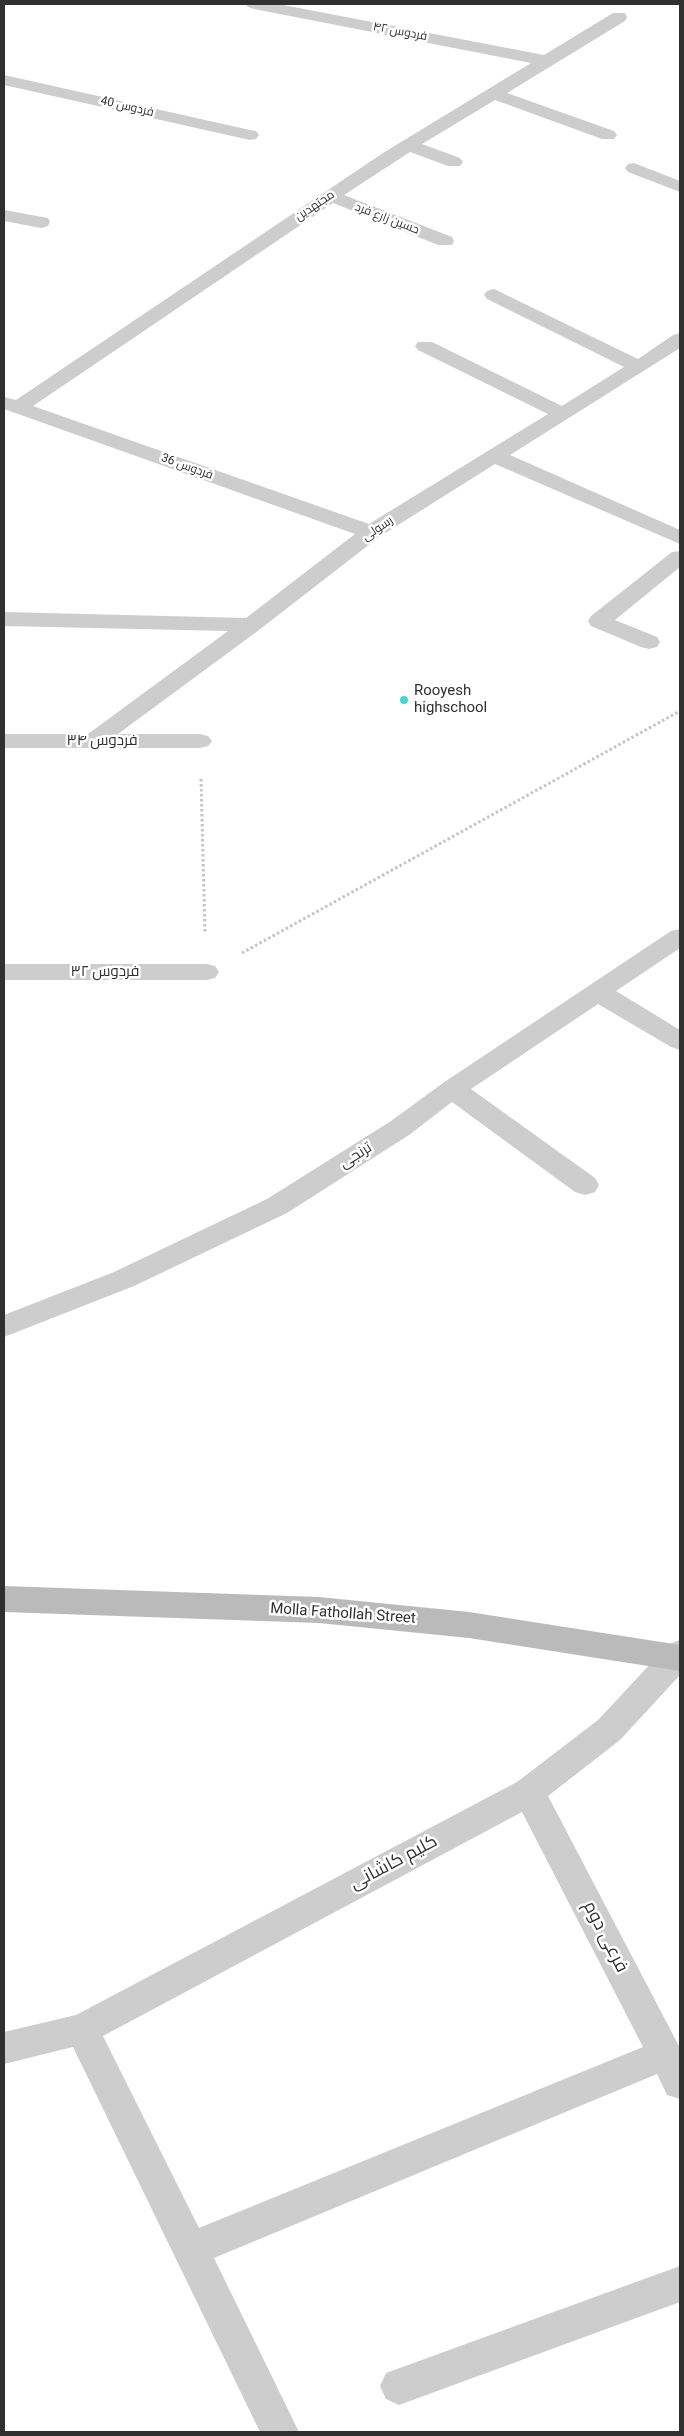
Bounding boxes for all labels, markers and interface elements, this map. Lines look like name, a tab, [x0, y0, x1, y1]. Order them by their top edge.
street label: فردوس ۴۲	[372, 20, 428, 44]
street label: فردوس 40	[99, 94, 155, 120]
street label: مجتهدین	[293, 188, 337, 224]
street label: حسین‌ زارع‌ فرد	[353, 200, 421, 238]
street label: فردوس 36	[159, 451, 215, 483]
street label: رسولی	[360, 514, 396, 544]
place label: Rooyesh highschool	[414, 682, 487, 717]
marker: Rooyesh highschool	[398, 694, 410, 706]
street label: فردوس ۳۴	[66, 732, 138, 750]
street label: فردوس ۳۲	[71, 963, 139, 981]
street label: ترنجی	[336, 1139, 376, 1173]
street label: Molla Fathollah Street	[270, 1600, 416, 1628]
street label: کلیم کاشانی	[347, 1831, 441, 1895]
street label: فرعی دوم	[578, 1898, 632, 1976]

